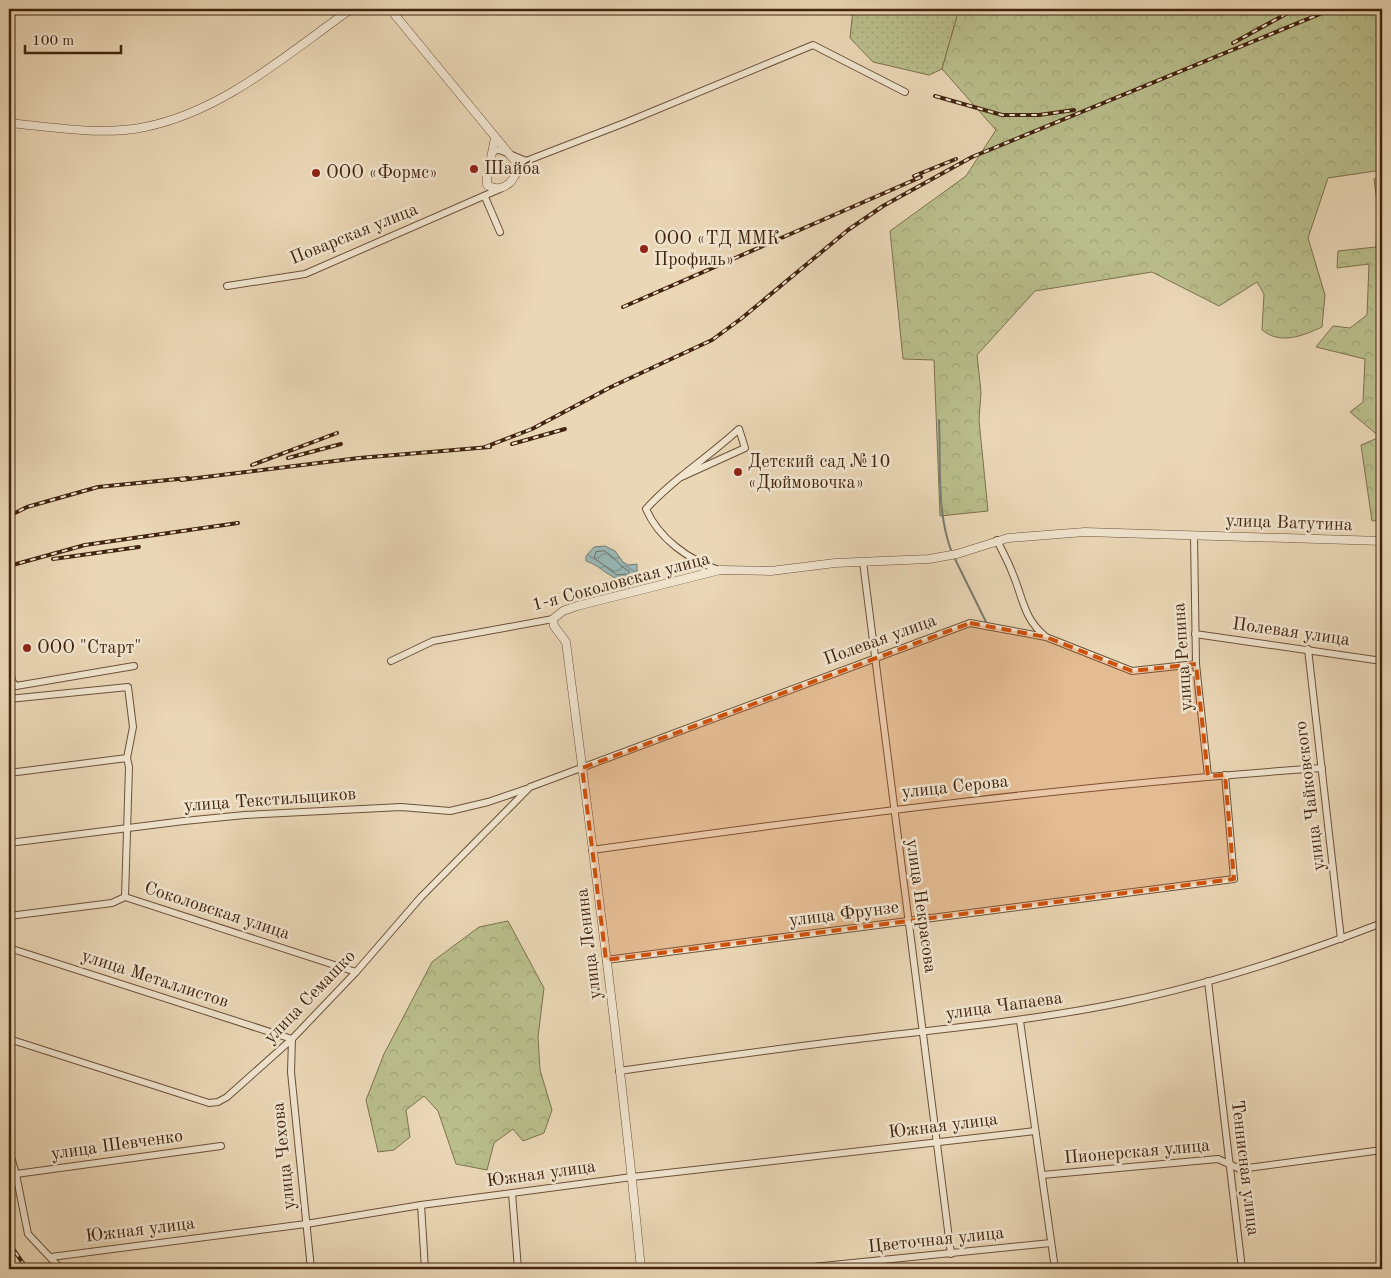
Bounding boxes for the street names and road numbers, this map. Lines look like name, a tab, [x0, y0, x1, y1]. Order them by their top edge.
street label: Поварская улица	[287, 200, 421, 268]
street label: улица Ватутина	[1225, 512, 1353, 534]
street label: 1-я Соколовская улица	[530, 550, 712, 614]
street label: улица Репина	[1170, 602, 1196, 712]
street label: Полевая улица	[821, 611, 939, 669]
street label: Полевая улица	[1231, 615, 1351, 649]
street label: улица Чайковского	[1292, 720, 1328, 872]
street label: улица Серова	[901, 772, 1009, 802]
street label: улица Текстильщиков	[183, 785, 357, 815]
street label: улица Некрасова	[903, 838, 939, 974]
street label: Соколовская улица	[142, 879, 292, 943]
street label: улица Ленина	[573, 887, 605, 1001]
street label: улица Фрунзе	[788, 898, 900, 930]
street label: улица Металлистов	[79, 947, 231, 1011]
street label: улица Семашко	[261, 947, 359, 1047]
street label: улица Чапаева	[944, 989, 1064, 1023]
street label: Теннисная улица	[1228, 1099, 1262, 1237]
street label: улица Чехова	[269, 1101, 299, 1211]
street label: Южная улица	[887, 1110, 999, 1142]
street label: улица Шевченко	[50, 1127, 184, 1163]
street label: Пионерская улица	[1063, 1137, 1211, 1167]
street label: Южная улица	[485, 1157, 597, 1191]
street label: Южная улица	[84, 1214, 196, 1246]
street label: Цветочная улица	[867, 1224, 1005, 1256]

